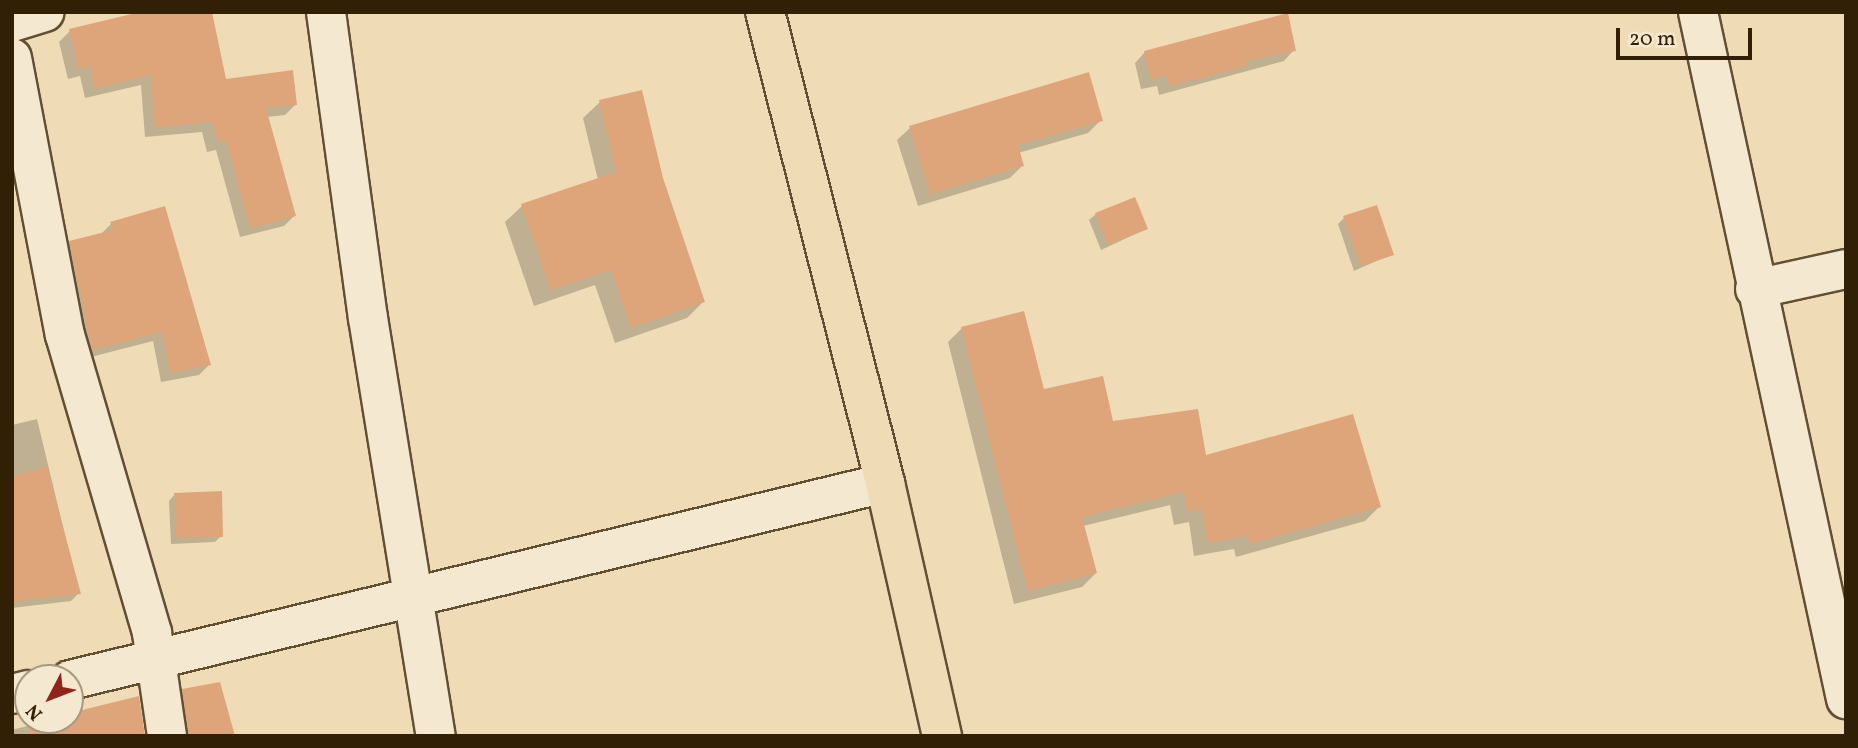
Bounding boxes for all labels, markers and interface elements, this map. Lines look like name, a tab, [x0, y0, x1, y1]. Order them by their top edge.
scale bar	[1620, 14, 1756, 58]
text: 20 m	[1629, 25, 1675, 54]
north arrow	[14, 664, 84, 734]
text: N	[21, 698, 49, 726]

